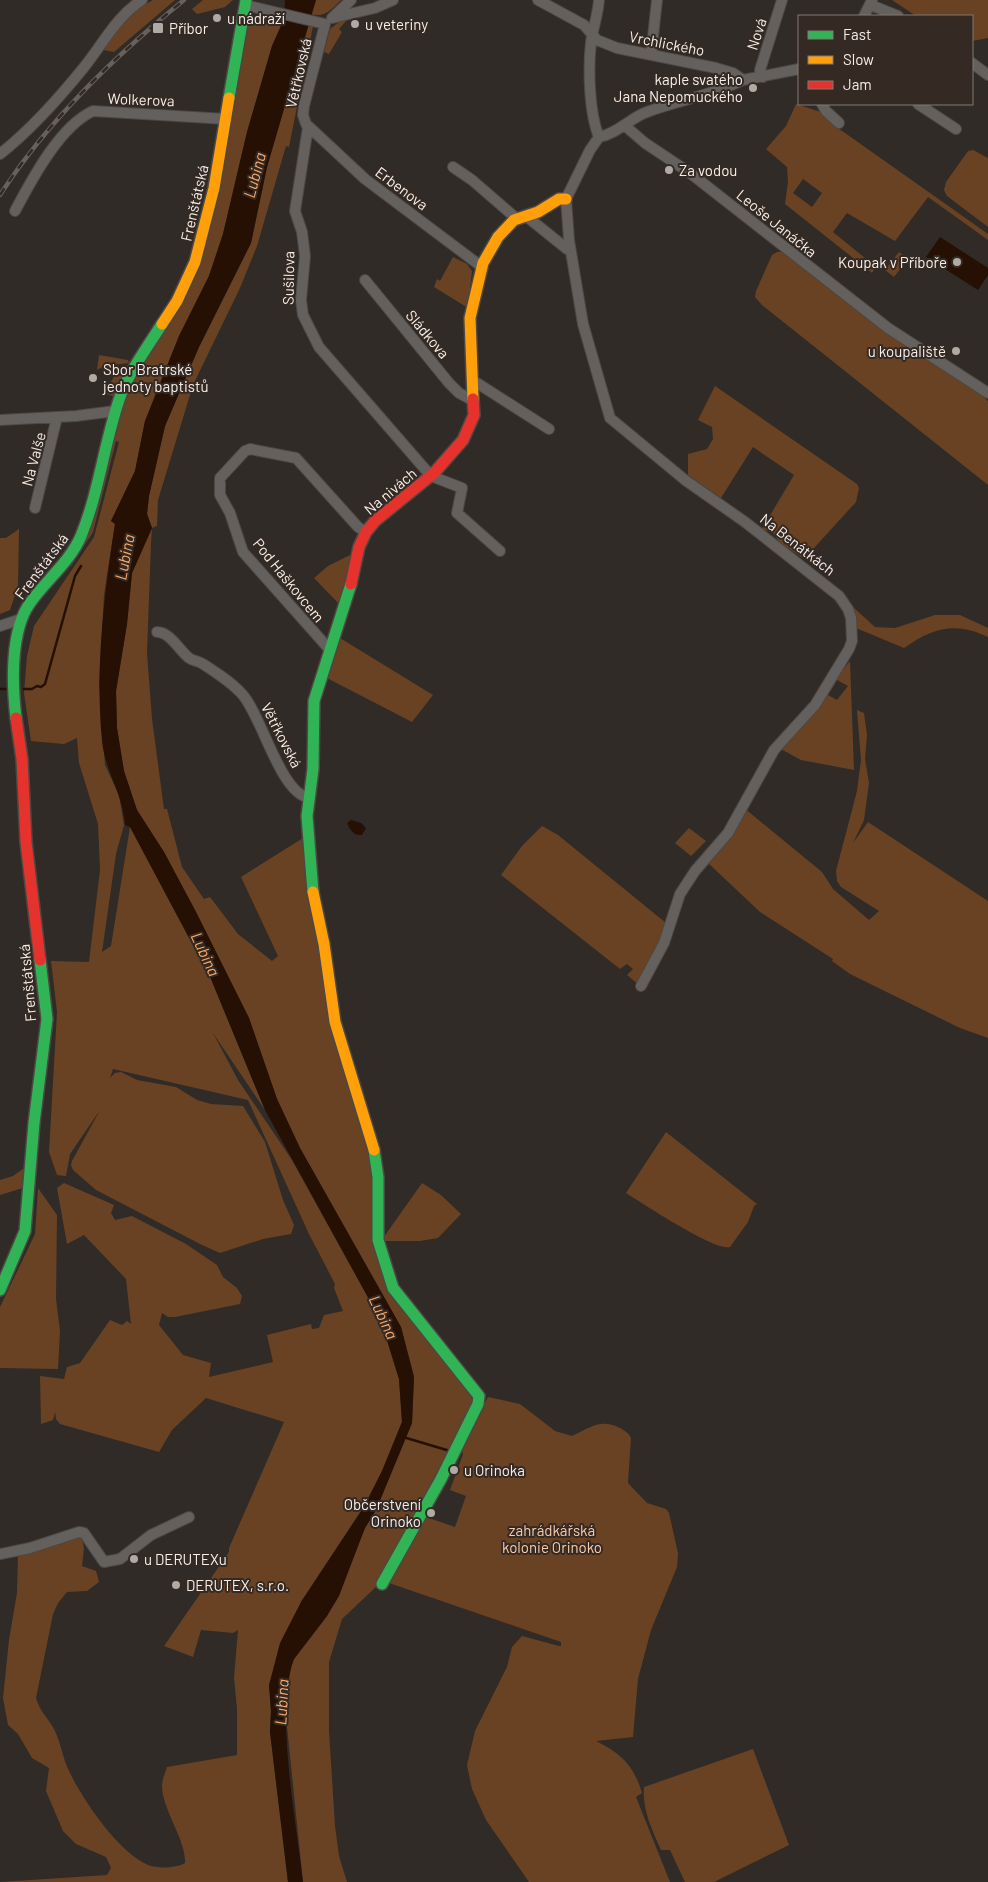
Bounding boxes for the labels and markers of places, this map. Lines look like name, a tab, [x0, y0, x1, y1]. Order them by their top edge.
place label: u nádraží	[227, 9, 285, 27]
marker: u nádraží	[211, 12, 223, 24]
place label: u veteriny	[365, 15, 428, 33]
marker: u veteriny	[349, 18, 361, 30]
place label: Příbor	[169, 19, 209, 37]
marker: Příbor	[151, 21, 165, 35]
place label: kaple svatého Jana Nepomuckého	[614, 70, 743, 105]
marker: kaple svatého Jana Nepomuckého	[747, 82, 759, 94]
place label: Za vodou	[679, 161, 737, 179]
marker: Za vodou	[663, 164, 675, 176]
place label: Koupak v Příboře	[838, 253, 947, 271]
marker: Koupak v Příboře	[951, 256, 963, 268]
place label: u koupaliště	[868, 342, 946, 360]
marker: u koupaliště	[950, 345, 962, 357]
place label: Sbor Bratrské jednoty baptistů	[102, 360, 208, 395]
marker: Sbor Bratrské jednoty baptistů	[87, 372, 99, 384]
place label: u Orinoka	[464, 1461, 525, 1479]
marker: u Orinoka	[448, 1464, 460, 1476]
place label: Občerstvení Orinoko	[344, 1495, 421, 1530]
marker: Občerstvení Orinoko	[425, 1507, 437, 1519]
place label: u DERUTEXu	[144, 1550, 227, 1568]
marker: u DERUTEXu	[128, 1553, 140, 1565]
place label: DERUTEX, s.r.o.	[186, 1576, 289, 1594]
marker: DERUTEX, s.r.o.	[170, 1579, 182, 1591]

